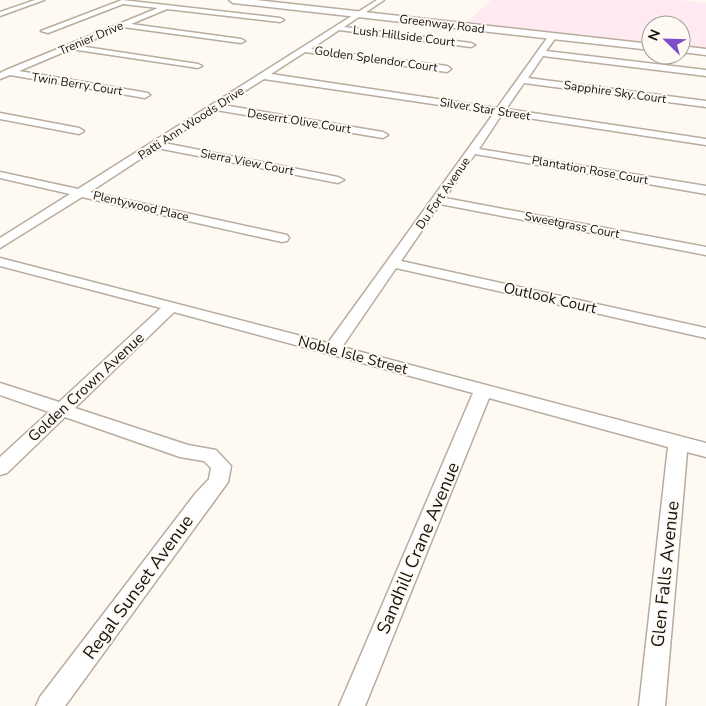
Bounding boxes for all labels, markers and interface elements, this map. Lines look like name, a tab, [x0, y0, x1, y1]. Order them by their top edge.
street label: Greenway Road	[398, 11, 486, 37]
north arrow	[641, 15, 691, 65]
street label: Trenier Drive	[56, 17, 126, 59]
street label: Lush Hillside Court	[352, 22, 457, 50]
text: N	[644, 27, 665, 44]
street label: Golden Splendor Court	[313, 42, 439, 76]
street label: Twin Berry Court	[30, 69, 124, 99]
street label: Sapphire Sky Court	[563, 77, 668, 107]
street label: Patti Ann Woods Drive	[135, 83, 247, 163]
street label: Silver Star Street	[439, 94, 532, 124]
street label: Deserrt Olive Court	[246, 105, 353, 137]
street label: Sierra View Court	[199, 145, 296, 179]
street label: Plantation Rose Court	[530, 152, 650, 188]
street label: Du Fort Avenue	[412, 154, 474, 232]
street label: Plentywood Place	[92, 187, 190, 225]
street label: Sweetgrass Court	[523, 208, 622, 242]
street label: Outlook Court	[502, 278, 599, 319]
street label: Golden Crown Avenue	[23, 328, 149, 446]
street label: Noble Isle Street	[296, 331, 411, 379]
street label: Sandhill Crane Avenue	[371, 458, 465, 638]
street label: Glen Falls Avenue	[645, 500, 685, 648]
street label: Regal Sunset Avenue	[77, 510, 199, 664]

